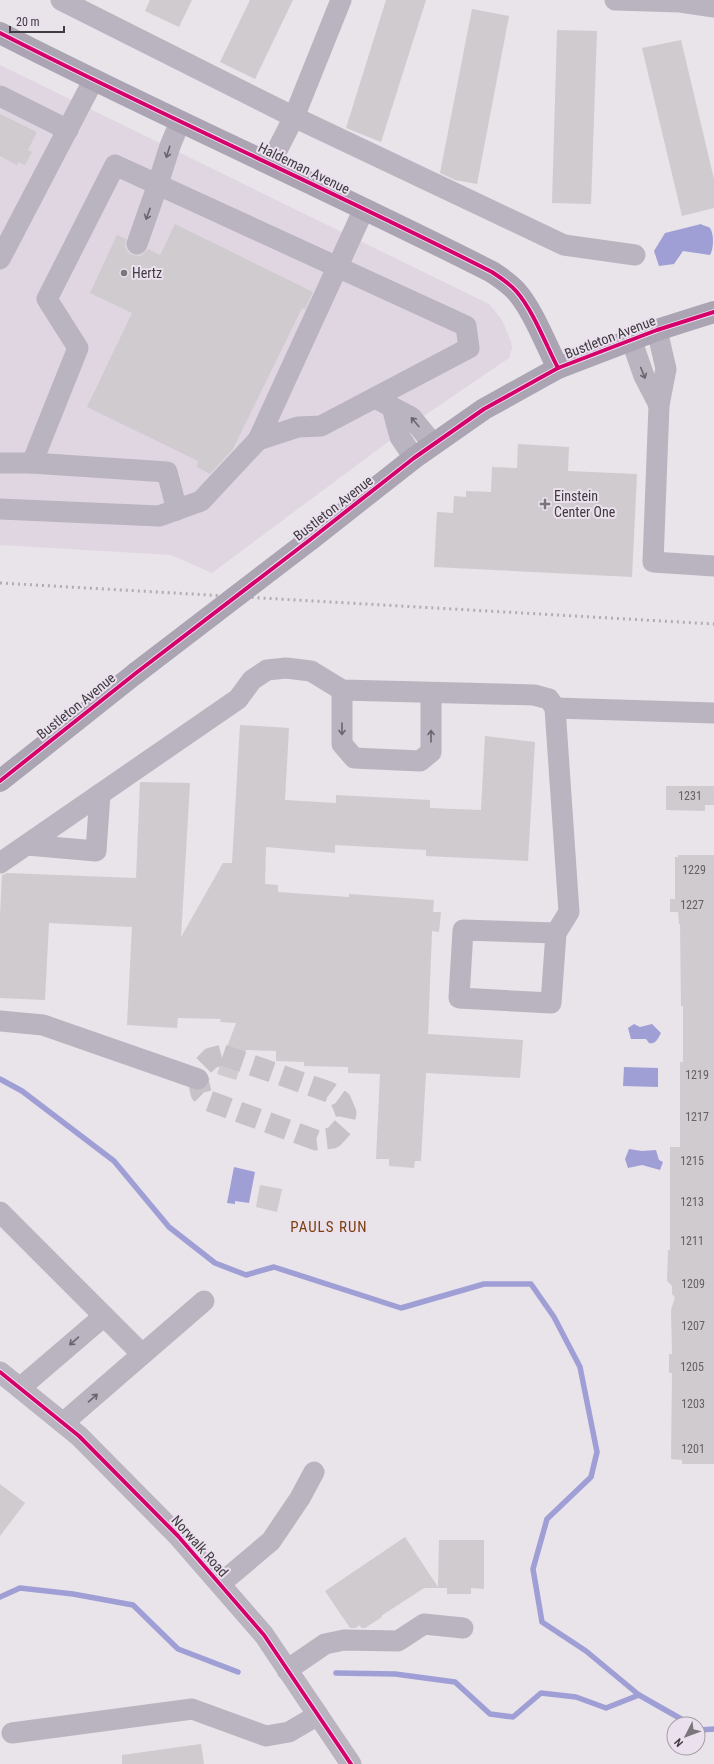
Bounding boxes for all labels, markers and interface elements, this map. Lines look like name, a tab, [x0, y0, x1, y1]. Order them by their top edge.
scale bar	[10, 8, 64, 34]
text: 20 m	[16, 15, 40, 29]
street label: Haldeman Avenue	[256, 139, 353, 197]
one-way arrow	[164, 146, 171, 159]
one-way arrow	[143, 207, 151, 219]
place label: Hertz	[132, 265, 162, 281]
marker: Hertz	[119, 268, 129, 278]
street label: Bustleton Avenue	[562, 312, 658, 362]
one-way arrow	[640, 367, 648, 379]
one-way arrow	[411, 417, 420, 428]
street label: Bustleton Avenue	[290, 472, 376, 544]
place label: Einstein Center One	[554, 488, 616, 520]
marker: Einstein Center One	[539, 498, 551, 510]
street label: Bustleton Avenue	[34, 669, 119, 742]
one-way arrow	[338, 722, 346, 735]
one-way arrow	[427, 730, 435, 743]
house number: 1231	[678, 789, 702, 803]
house number: 1229	[682, 863, 706, 877]
house number: 1227	[680, 898, 704, 912]
house number: 1219	[685, 1068, 709, 1082]
house number: 1217	[685, 1110, 709, 1124]
house number: 1215	[680, 1154, 704, 1168]
house number: 1213	[680, 1195, 704, 1209]
district label: PAULS RUN	[290, 1218, 368, 1236]
house number: 1211	[680, 1234, 704, 1248]
house number: 1209	[681, 1277, 705, 1291]
house number: 1207	[681, 1319, 705, 1333]
one-way arrow	[69, 1337, 80, 1346]
house number: 1205	[680, 1360, 704, 1374]
one-way arrow	[87, 1393, 98, 1402]
house number: 1203	[681, 1397, 705, 1411]
house number: 1201	[681, 1442, 705, 1456]
street label: Norwalk Road	[168, 1512, 232, 1580]
north arrow	[666, 1716, 706, 1756]
text: N	[672, 1735, 686, 1749]

